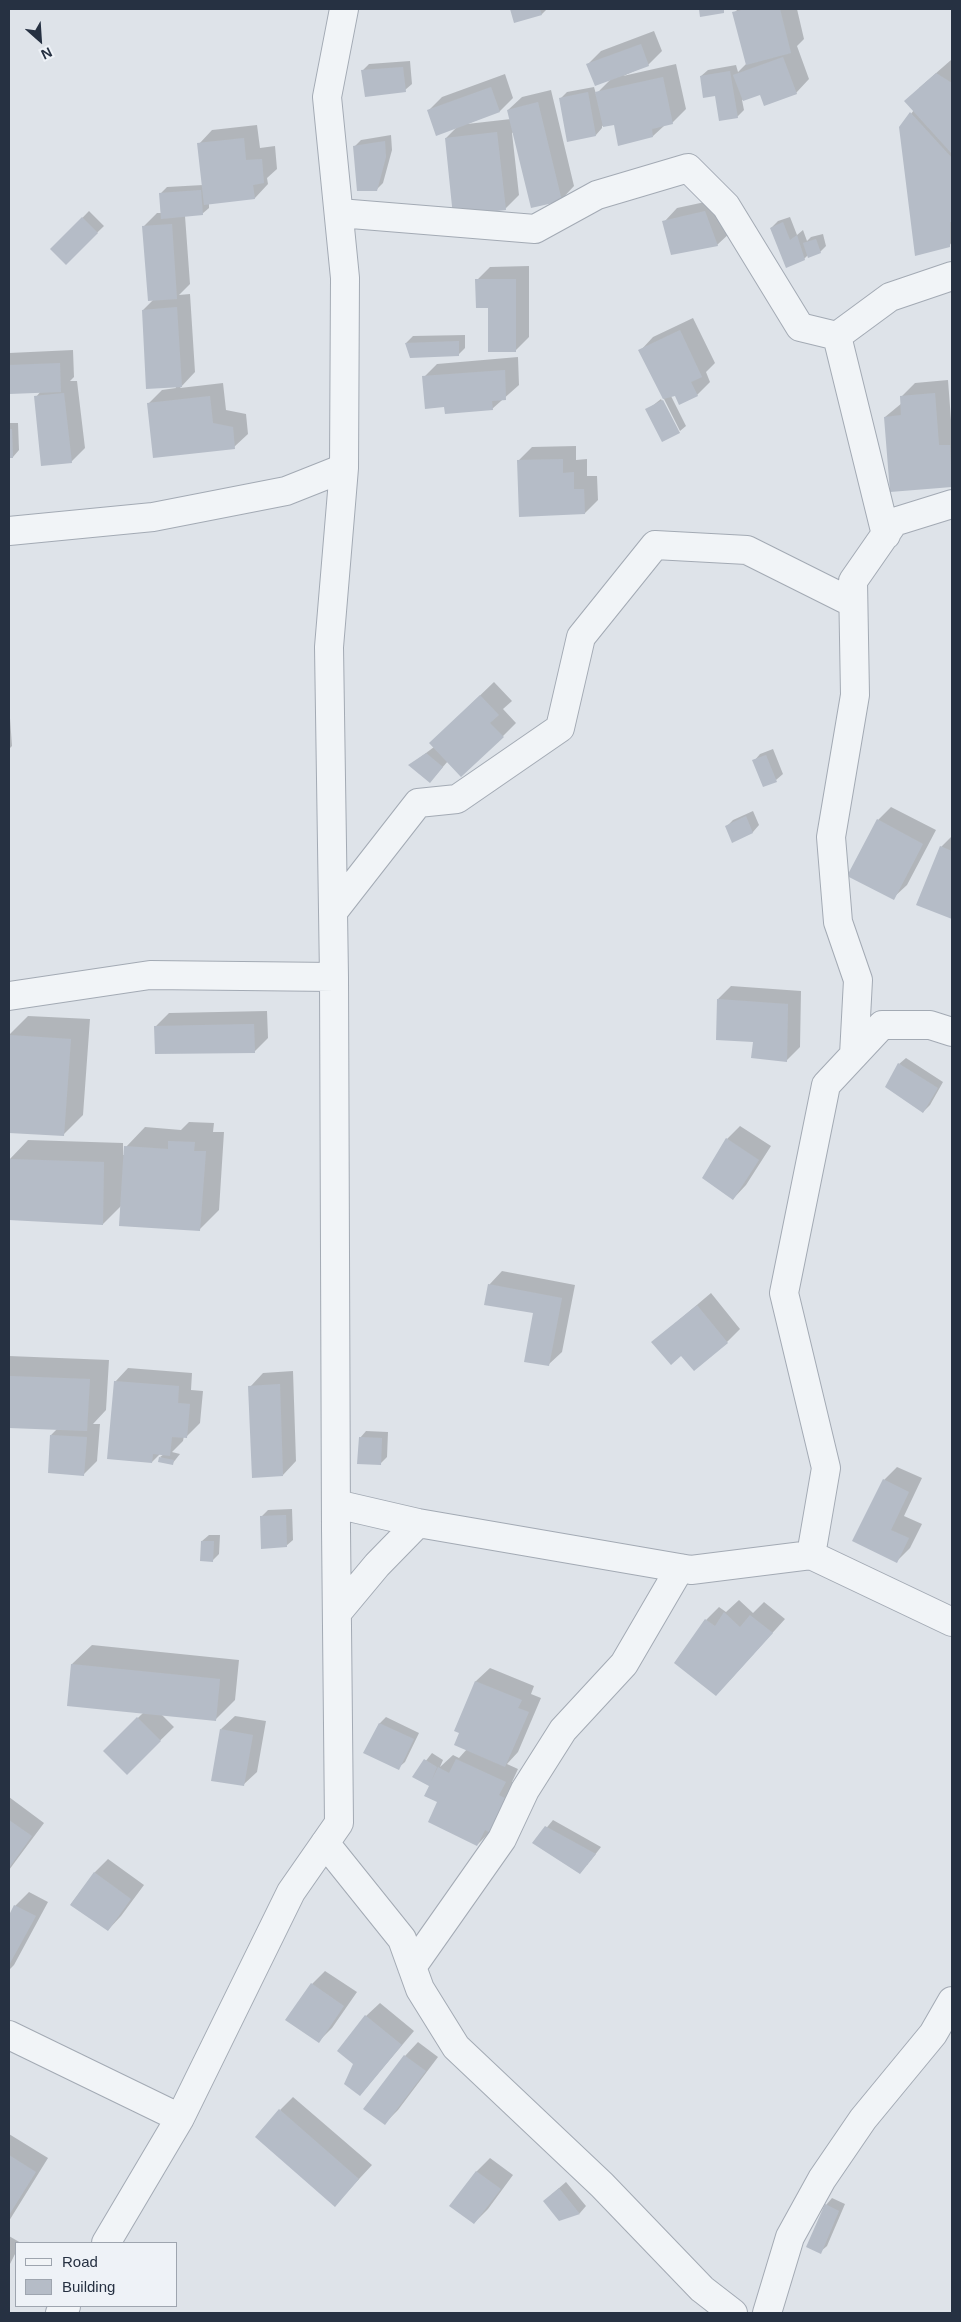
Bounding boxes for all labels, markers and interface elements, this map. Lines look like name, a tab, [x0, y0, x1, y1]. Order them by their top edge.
north arrow	[15, 15, 65, 65]
text: N	[39, 44, 55, 63]
legend	[15, 2242, 178, 2307]
text: Road	[62, 2253, 98, 2270]
text: Building	[62, 2278, 115, 2295]

